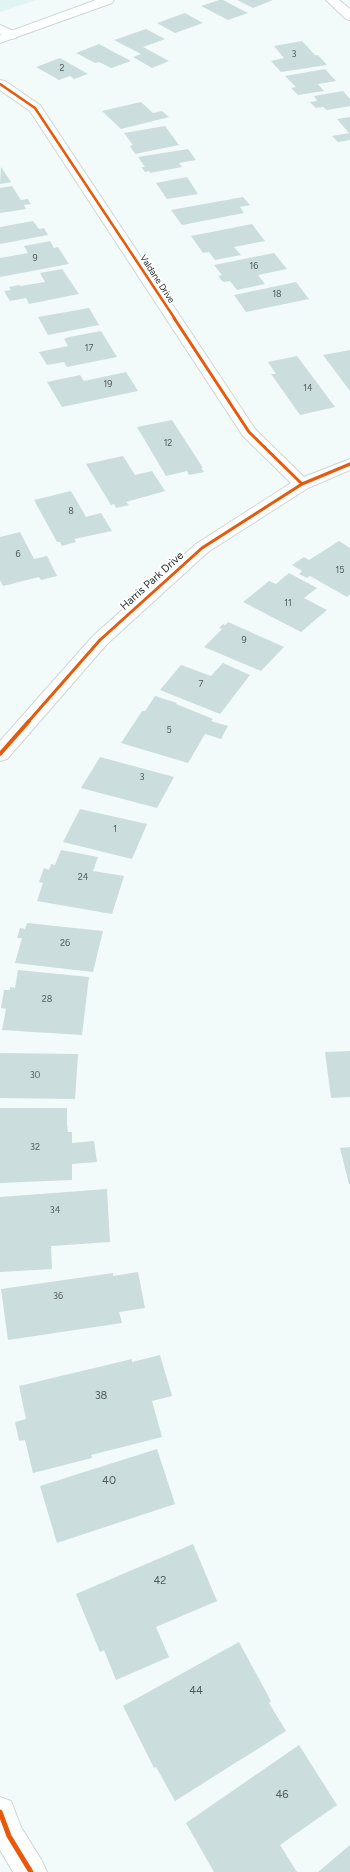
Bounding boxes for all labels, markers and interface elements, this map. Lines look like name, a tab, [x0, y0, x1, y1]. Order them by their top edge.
house number: 3	[292, 49, 296, 59]
house number: 2	[59, 63, 65, 73]
house number: 9	[32, 253, 38, 263]
street label: Valdane Drive	[137, 253, 177, 305]
house number: 16	[250, 261, 258, 271]
house number: 18	[272, 289, 282, 299]
house number: 17	[85, 343, 93, 353]
house number: 19	[104, 379, 112, 389]
house number: 14	[303, 383, 313, 393]
house number: 12	[164, 438, 172, 448]
house number: 8	[68, 506, 74, 516]
house number: 6	[15, 549, 21, 559]
street label: Harris Park Drive	[118, 549, 186, 613]
house number: 15	[336, 565, 344, 575]
house number: 11	[284, 598, 292, 608]
house number: 9	[241, 635, 247, 645]
house number: 7	[199, 679, 203, 689]
house number: 5	[166, 725, 172, 735]
house number: 3	[140, 772, 144, 782]
house number: 1	[113, 824, 117, 834]
house number: 24	[78, 872, 88, 882]
house number: 26	[60, 938, 70, 948]
house number: 28	[42, 994, 52, 1004]
house number: 30	[30, 1070, 40, 1080]
house number: 32	[30, 1142, 40, 1152]
house number: 34	[50, 1205, 60, 1215]
house number: 36	[53, 1291, 63, 1301]
house number: 38	[95, 1389, 107, 1403]
house number: 40	[102, 1474, 116, 1488]
house number: 42	[154, 1574, 166, 1588]
house number: 44	[189, 1684, 203, 1698]
house number: 46	[275, 1788, 289, 1802]

